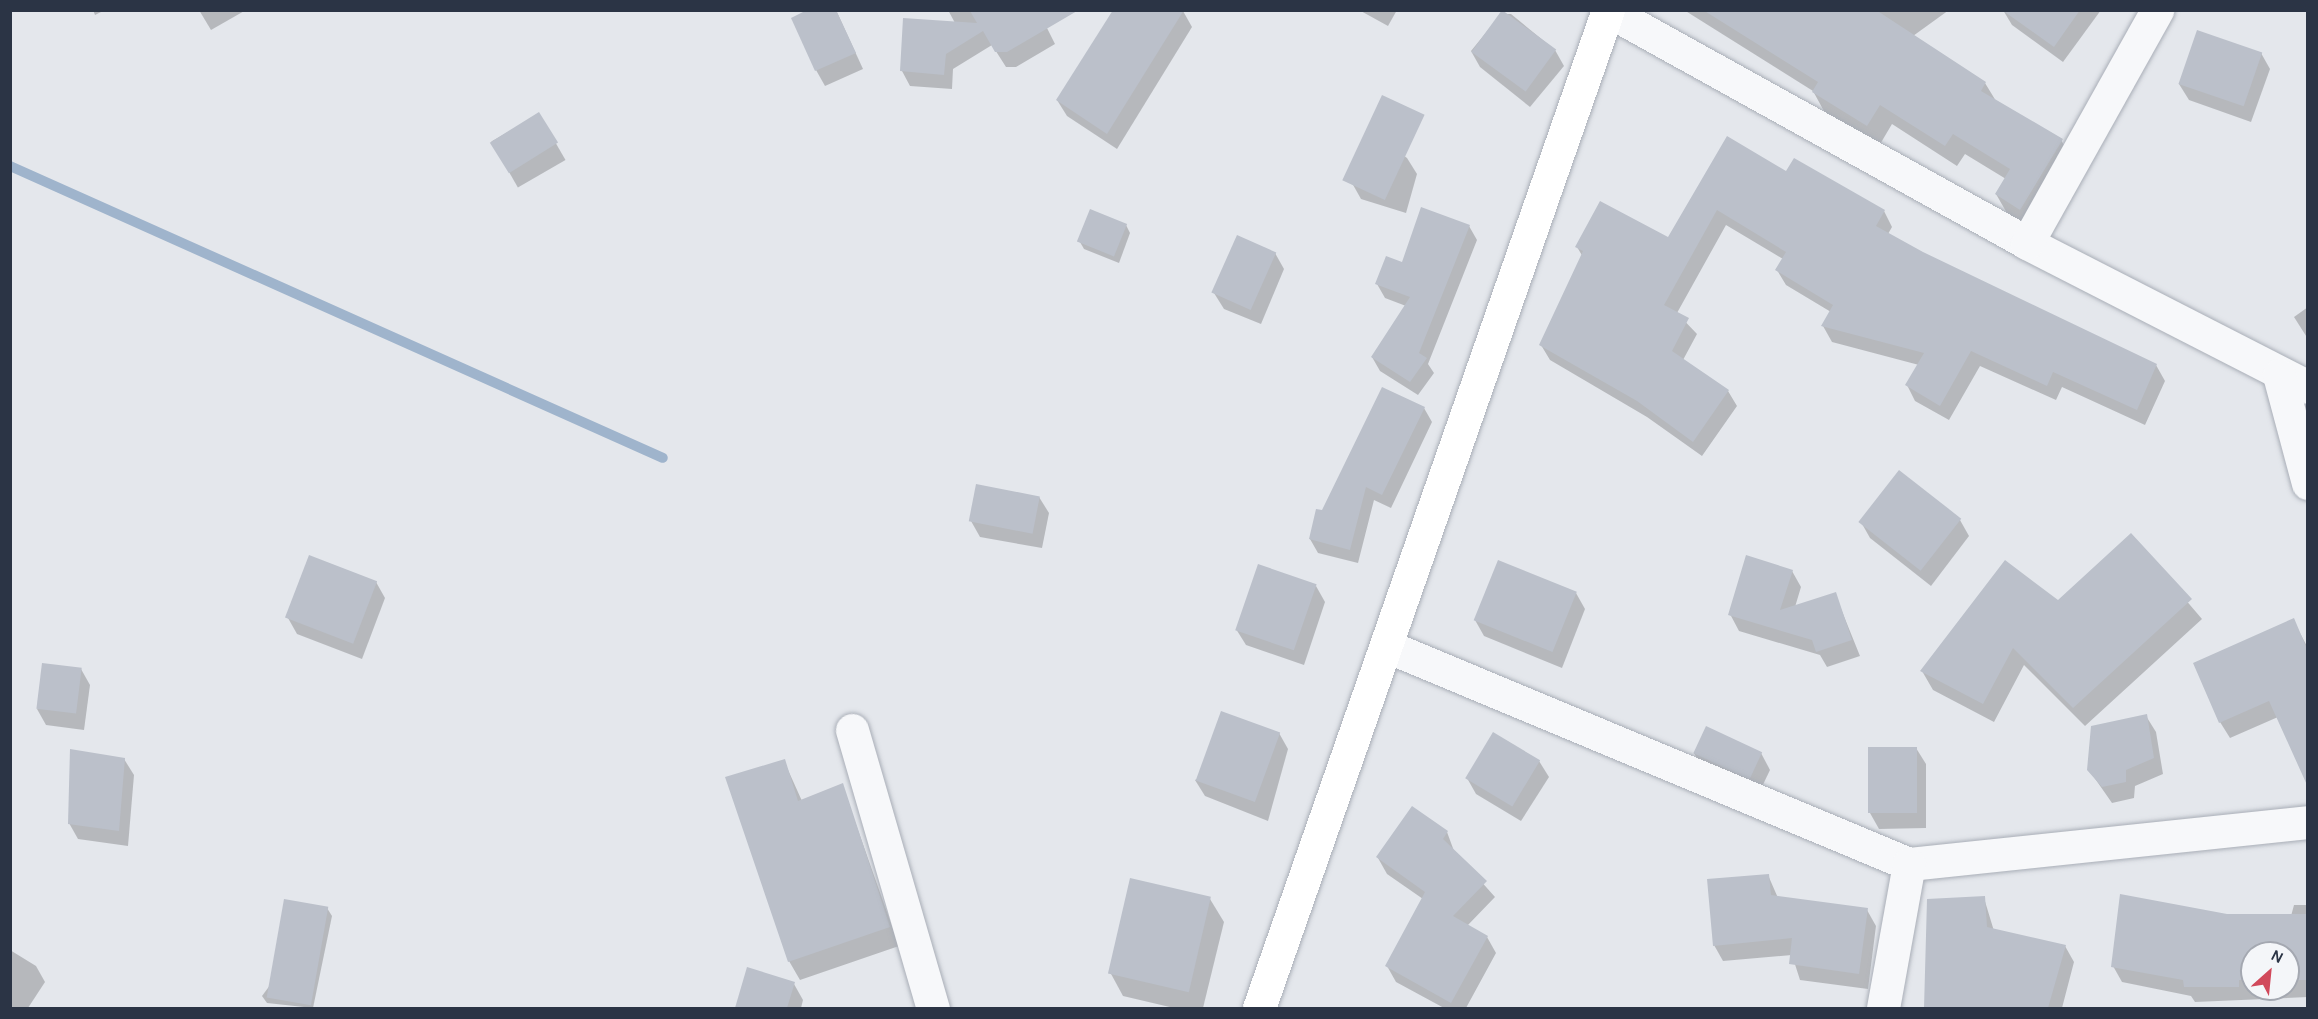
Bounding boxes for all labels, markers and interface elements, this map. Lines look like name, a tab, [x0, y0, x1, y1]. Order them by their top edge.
north arrow	[2240, 941, 2300, 1001]
text: N	[2268, 945, 2287, 967]

